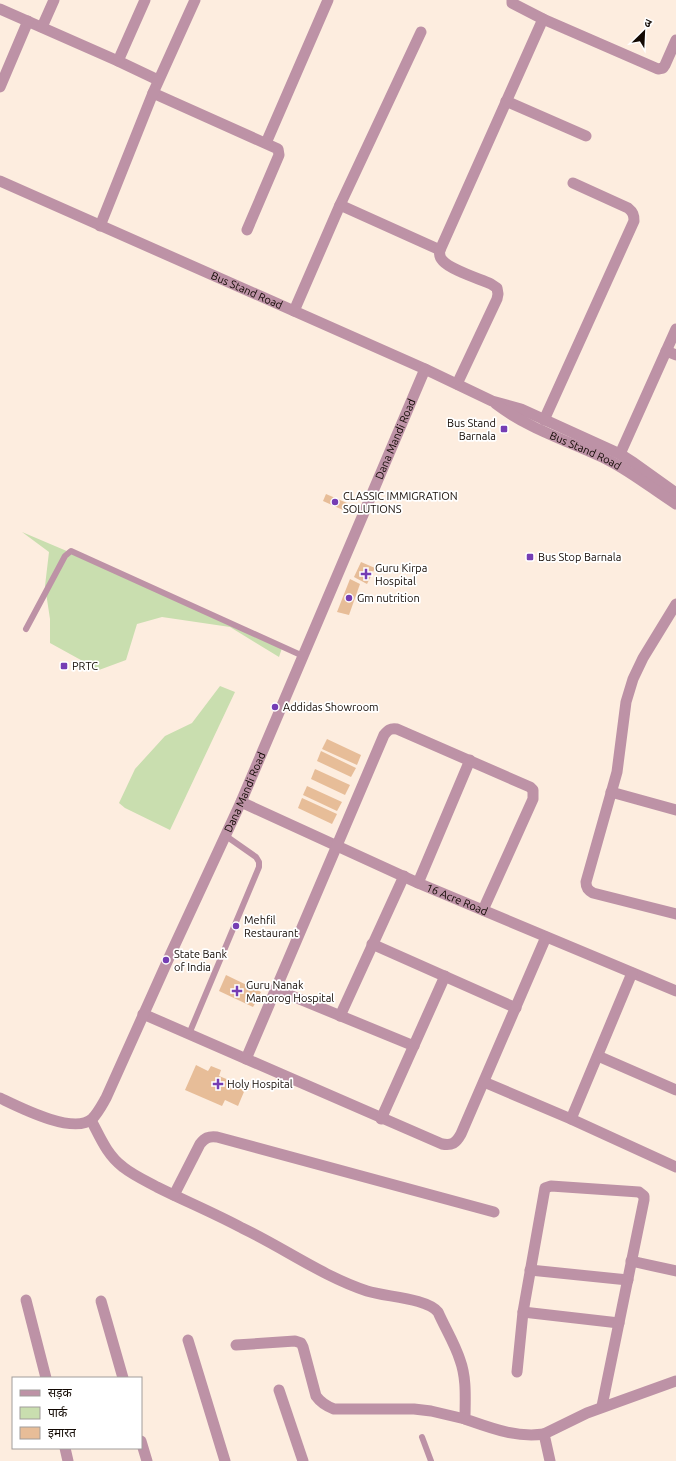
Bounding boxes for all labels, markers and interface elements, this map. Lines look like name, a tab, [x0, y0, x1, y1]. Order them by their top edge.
north arrow	[624, 12, 664, 52]
text: उ	[643, 16, 654, 30]
street label: Bus Stand Road	[209, 269, 285, 311]
street label: Dana Mandi Road	[373, 397, 418, 481]
place label: Bus Stand Barnala	[447, 417, 496, 442]
marker: Bus Stand Barnala	[499, 424, 509, 434]
street label: Bus Stand Road	[548, 429, 623, 472]
place label: CLASSIC IMMIGRATION SOLUTIONS	[343, 490, 458, 515]
marker: CLASSIC IMMIGRATION SOLUTIONS	[330, 497, 340, 507]
place label: Bus Stop Barnala	[538, 551, 621, 563]
marker: Bus Stop Barnala	[525, 552, 535, 562]
place label: Guru Kirpa Hospital	[375, 562, 427, 587]
marker: Guru Kirpa Hospital	[360, 568, 372, 580]
place label: Gm nutrition	[357, 592, 420, 604]
marker: Gm nutrition	[344, 593, 354, 603]
place label: PRTC	[72, 660, 98, 672]
marker: PRTC	[59, 661, 69, 671]
place label: Addidas Showroom	[283, 701, 379, 713]
marker: Addidas Showroom	[270, 702, 280, 712]
street label: Dana Mandi Road	[222, 750, 268, 834]
street label: 16 Acre Road	[425, 881, 490, 918]
place label: Mehfil Restaurant	[244, 914, 299, 939]
marker: Mehfil Restaurant	[231, 921, 241, 931]
place label: State Bank of India	[174, 948, 228, 973]
marker: State Bank of India	[161, 955, 171, 965]
place label: Guru Nanak Manorog Hospital	[246, 979, 334, 1004]
marker: Guru Nanak Manorog Hospital	[231, 985, 243, 997]
marker: Holy Hospital	[212, 1078, 224, 1090]
place label: Holy Hospital	[227, 1078, 293, 1090]
legend	[12, 1377, 142, 1449]
text: सड़क	[48, 1386, 73, 1400]
text: पार्क	[48, 1406, 68, 1419]
text: इमारत	[48, 1426, 77, 1440]

